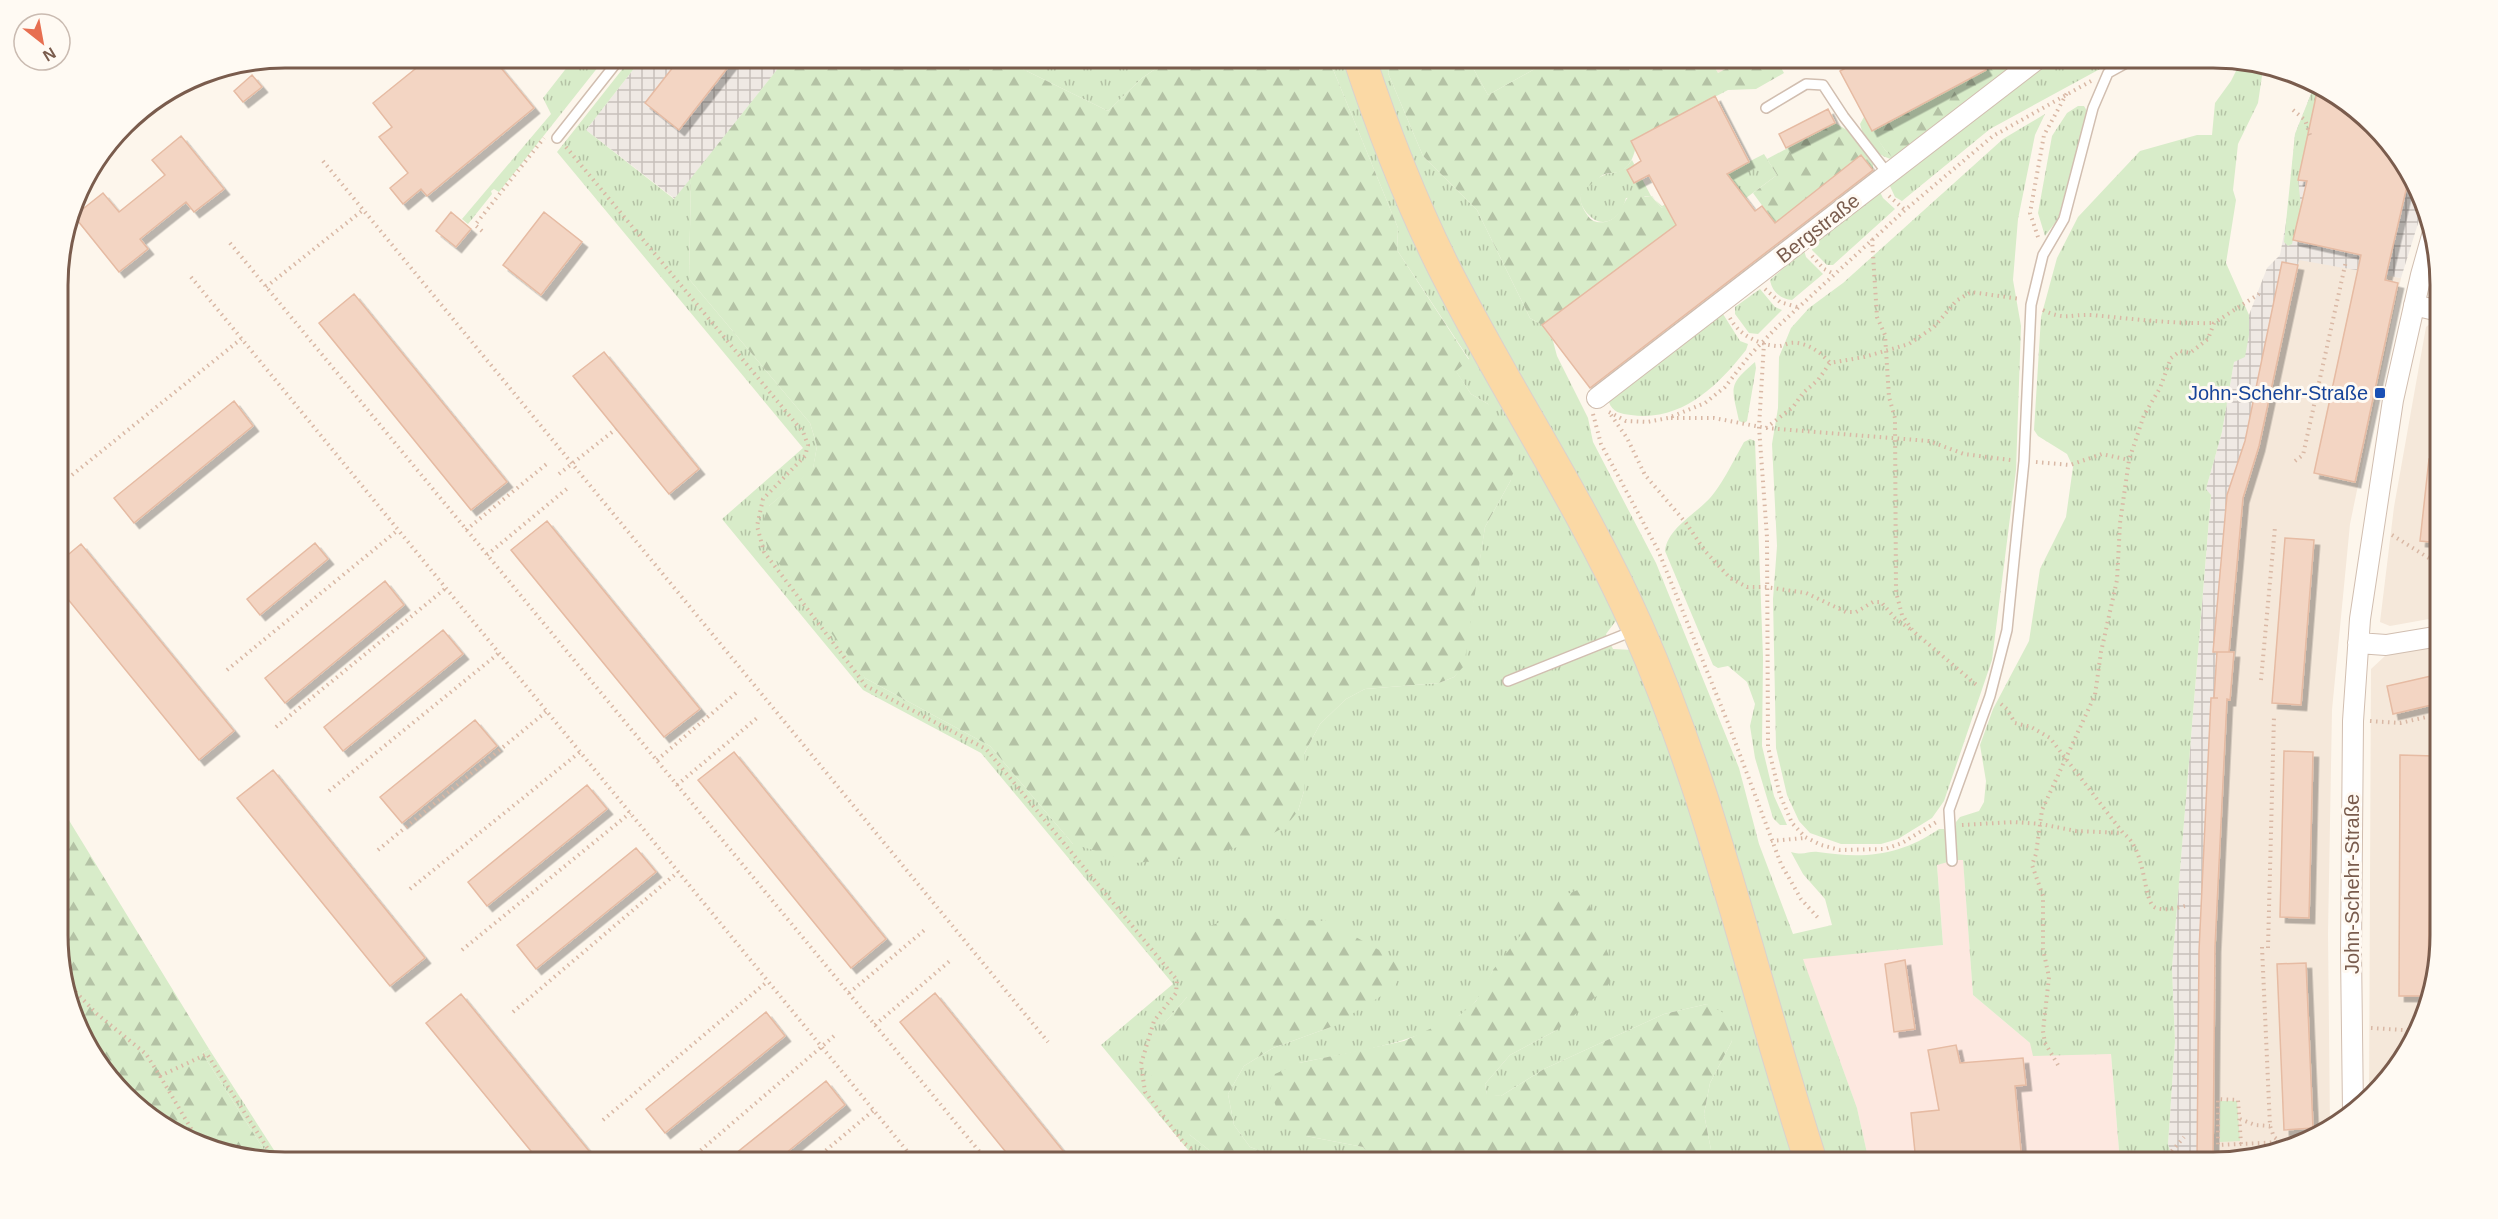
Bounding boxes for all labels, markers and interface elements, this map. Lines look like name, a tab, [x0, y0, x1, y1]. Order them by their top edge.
north arrow	[12, 12, 72, 72]
text: N	[40, 44, 59, 65]
street label: Bergstraße	[1772, 189, 1864, 267]
place label: John-Schehr-Straße	[2188, 382, 2368, 404]
marker: John-Schehr-Straße	[2373, 386, 2387, 400]
street label: John-Schehr-Straße	[2341, 794, 2363, 974]

